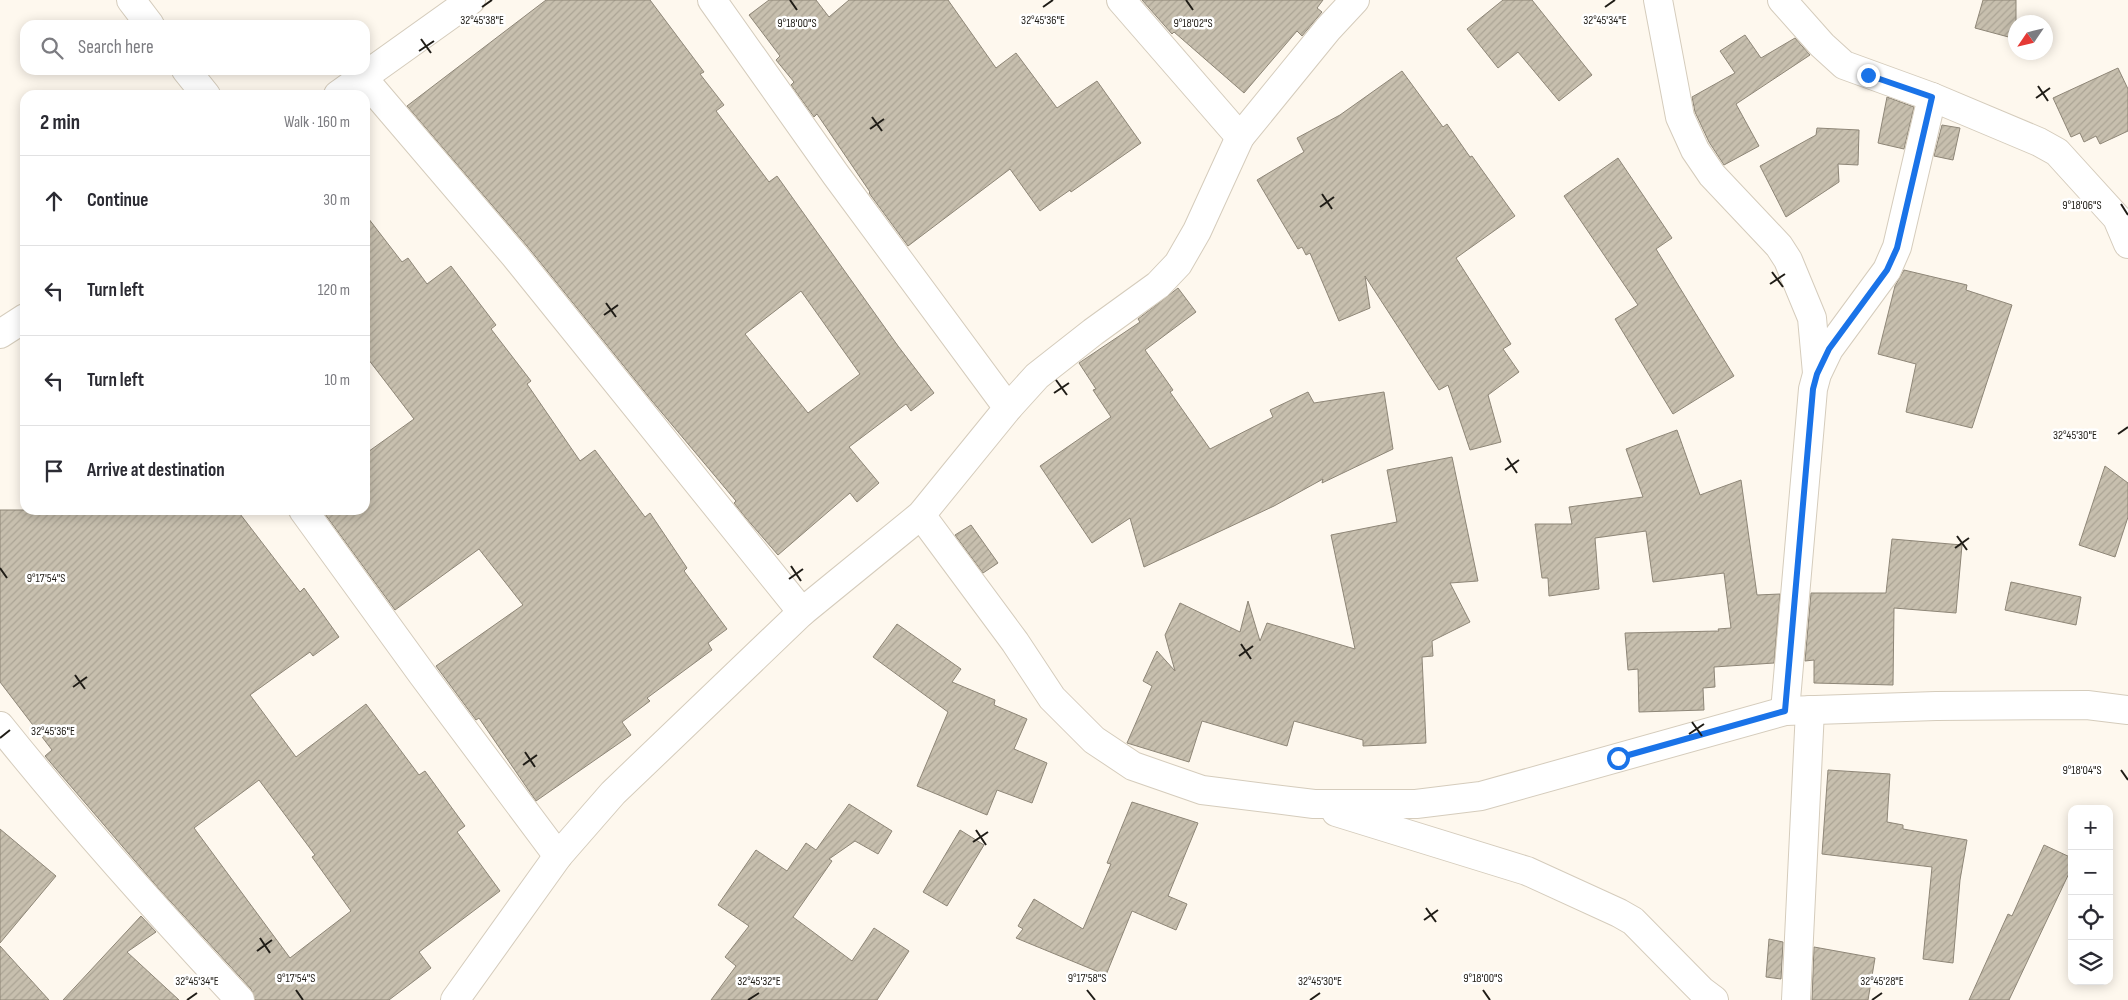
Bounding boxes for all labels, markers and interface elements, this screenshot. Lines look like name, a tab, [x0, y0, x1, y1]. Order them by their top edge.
text: 32°45'38"E	[460, 13, 504, 28]
text: 32°45'36"E	[1021, 13, 1065, 28]
text: 32°45'34"E	[1583, 13, 1627, 28]
north arrow	[2008, 15, 2053, 60]
text: 9°18'00"S	[777, 16, 817, 31]
text: 9°18'02"S	[1173, 16, 1213, 31]
search box	[20, 20, 370, 75]
icon: search	[38, 34, 66, 62]
text: Search here	[78, 36, 154, 59]
route end	[1857, 64, 1880, 87]
text: 2 min	[40, 110, 80, 135]
text: Walk · 160 m	[284, 113, 350, 132]
icon: ahead	[40, 187, 68, 215]
text: Continue	[87, 189, 148, 212]
text: 30 m	[323, 191, 350, 210]
text: 9°18'06"S	[2062, 198, 2102, 213]
icon: left	[40, 277, 68, 305]
text: Turn left	[87, 279, 144, 302]
text: 120 m	[318, 281, 350, 300]
icon: left	[40, 367, 68, 395]
text: Turn left	[87, 369, 144, 392]
text: 10 m	[324, 371, 350, 390]
text: 32°45'30"E	[2053, 428, 2097, 443]
icon: arrive	[40, 457, 68, 485]
text: Arrive at destination	[87, 459, 225, 482]
text: 9°17'54"S	[27, 571, 65, 586]
text: 32°45'36"E	[31, 724, 75, 739]
route start	[1607, 747, 1630, 770]
text: 9°18'04"S	[2062, 763, 2102, 778]
map controls	[2068, 805, 2113, 985]
button: +	[2068, 805, 2113, 850]
button: −	[2068, 850, 2113, 895]
button: locate	[2068, 895, 2113, 940]
button: layers	[2068, 940, 2113, 985]
text: 9°17'54"S	[277, 971, 315, 986]
text: 9°17'58"S	[1068, 971, 1106, 986]
text: 9°18'00"S	[1463, 971, 1503, 986]
text: 32°45'34"E	[175, 974, 219, 989]
text: 32°45'32"E	[737, 974, 781, 989]
text: 32°45'30"E	[1298, 974, 1342, 989]
text: 32°45'28"E	[1860, 974, 1904, 989]

